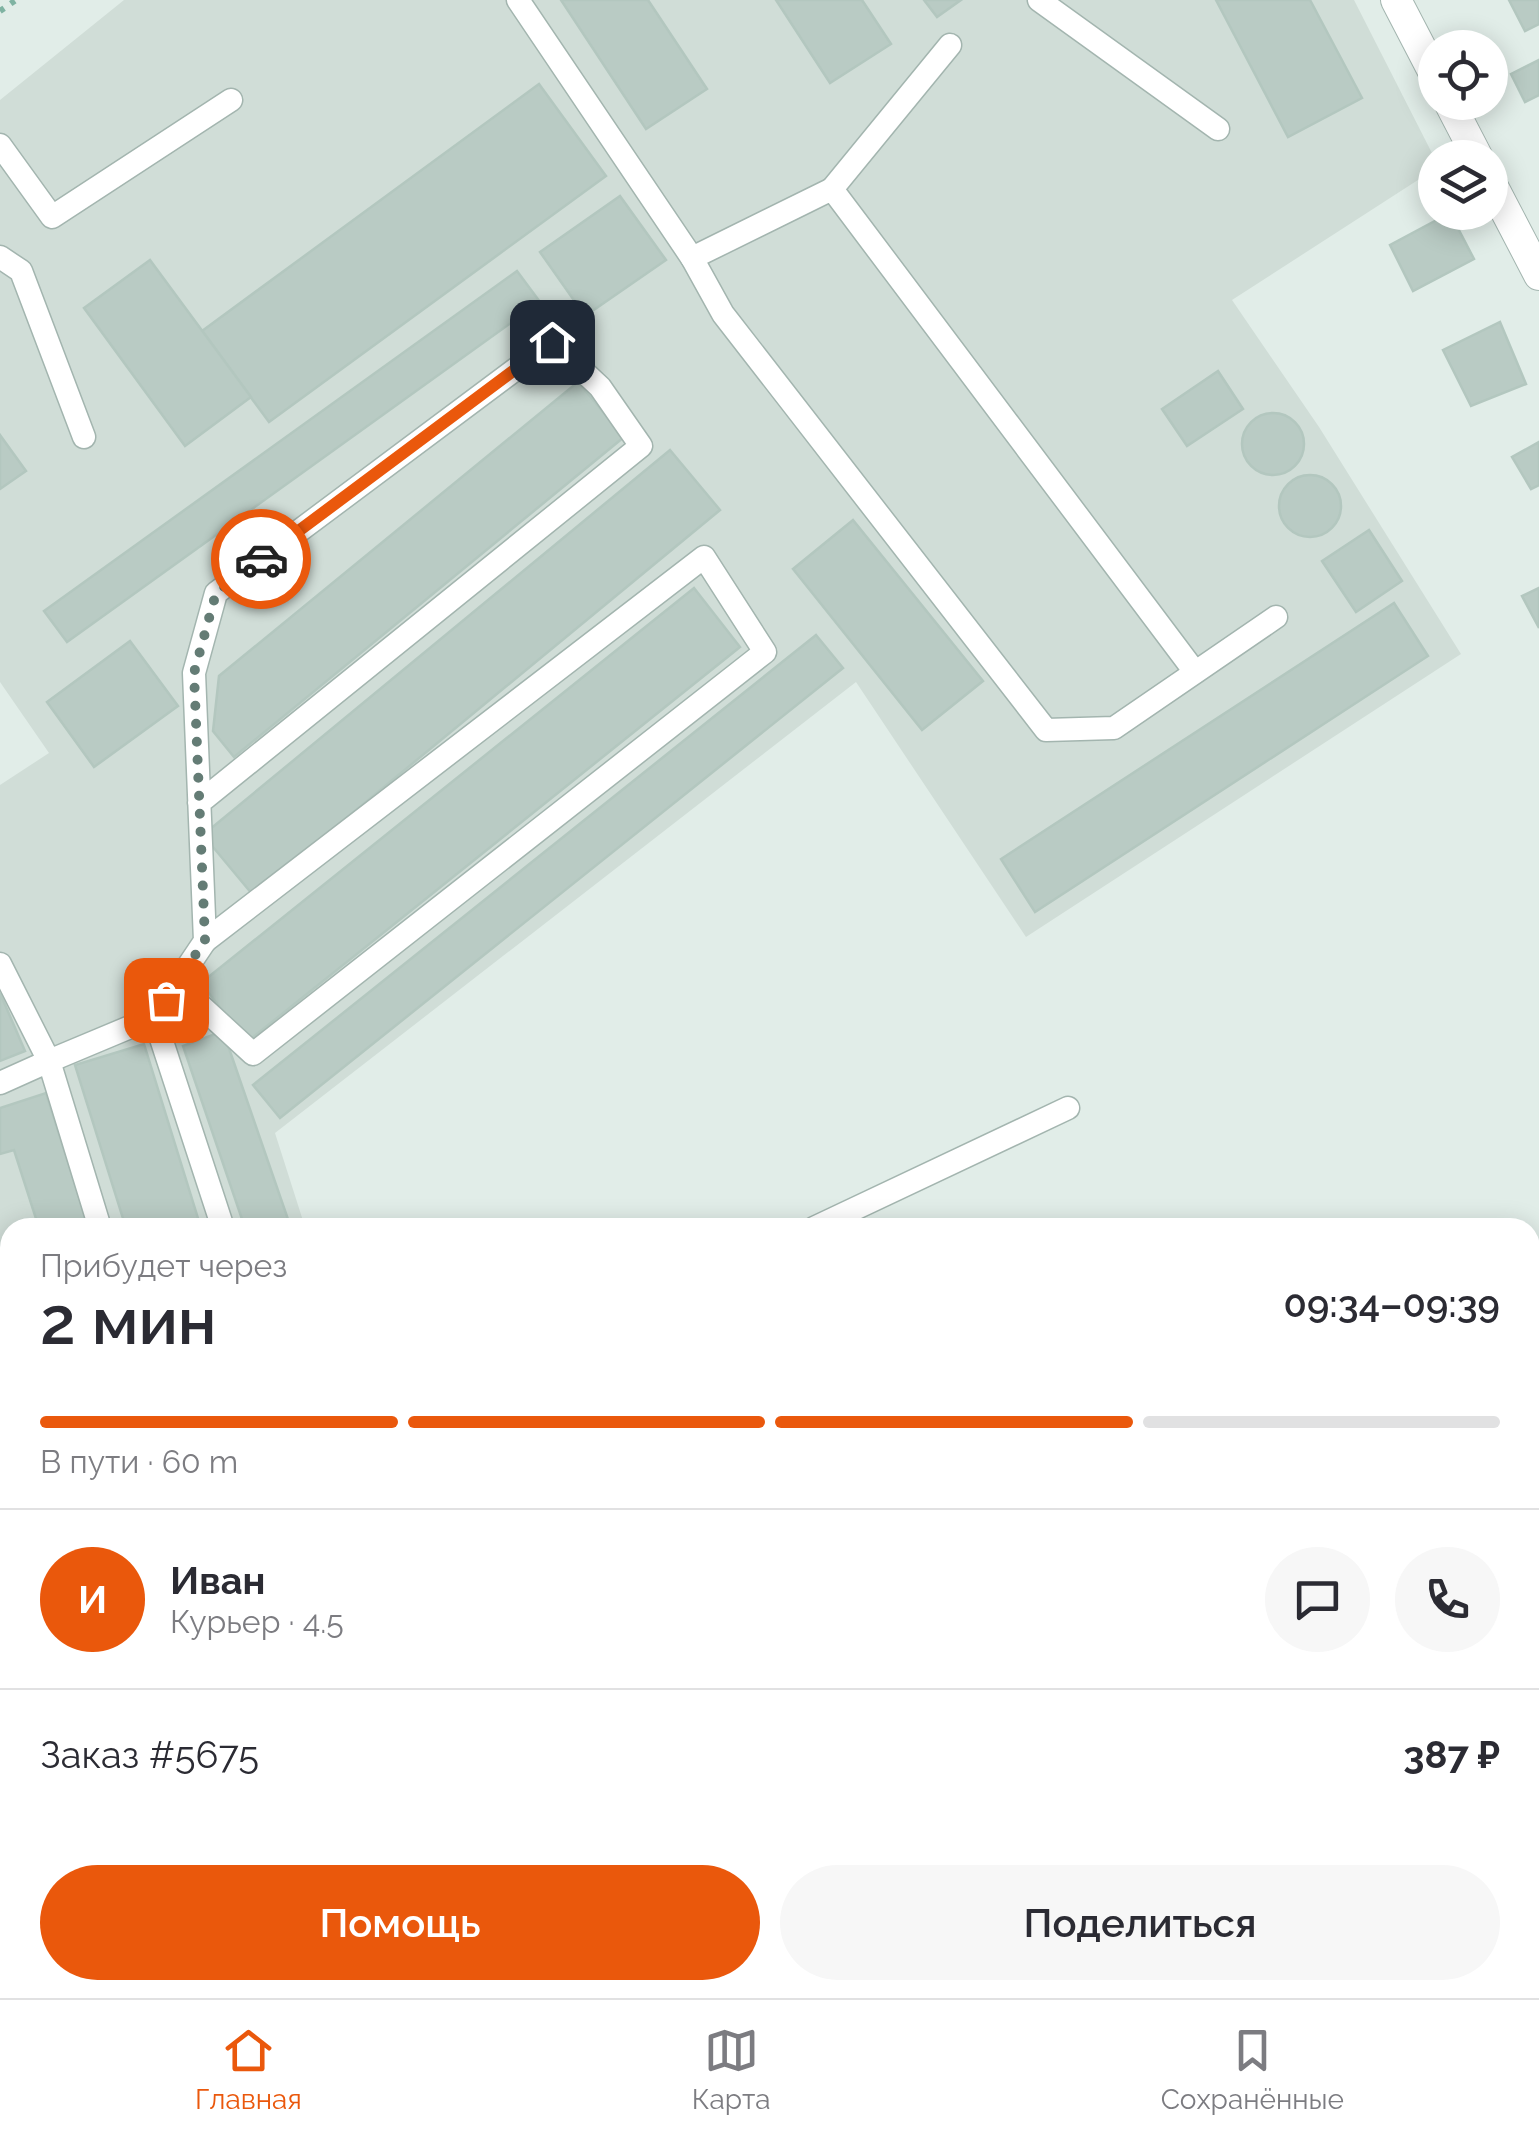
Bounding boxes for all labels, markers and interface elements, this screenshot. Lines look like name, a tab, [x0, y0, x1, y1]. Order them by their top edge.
map controls	[1418, 30, 1508, 230]
button: locate	[1418, 30, 1508, 120]
button: layers	[1418, 140, 1508, 230]
pin	[510, 300, 595, 385]
icon: home	[525, 315, 580, 370]
courier	[211, 509, 311, 609]
icon: car	[234, 532, 289, 587]
pin	[124, 958, 209, 1043]
icon: bag	[139, 973, 194, 1028]
text: Прибудет через	[40, 1247, 287, 1284]
text: 09:34–09:39	[1284, 1281, 1500, 1326]
text: 2 мин	[40, 1283, 217, 1359]
text: В пути · 60 m	[40, 1443, 238, 1480]
button: chat	[1265, 1547, 1370, 1652]
button: phone	[1395, 1547, 1500, 1652]
text: Иван	[170, 1558, 265, 1603]
text: И	[78, 1577, 107, 1622]
text: Курьер · 4.5	[170, 1603, 344, 1640]
text: Заказ #5675	[40, 1732, 259, 1777]
text: 387 ₽	[1403, 1732, 1500, 1777]
button: Помощь	[40, 1865, 760, 1980]
button: Поделиться	[780, 1865, 1500, 1980]
tab: Главная	[195, 2023, 302, 2116]
tab: Карта	[692, 2023, 771, 2116]
tab: Сохранённые	[1161, 2023, 1344, 2116]

